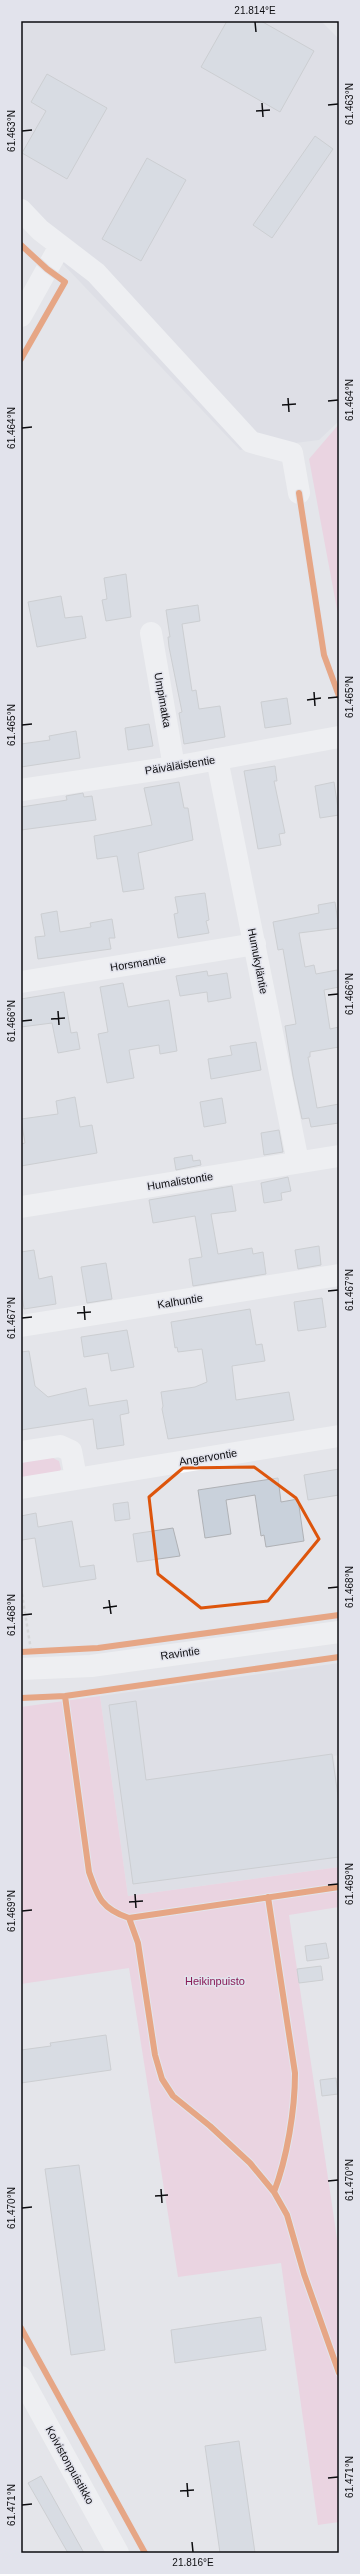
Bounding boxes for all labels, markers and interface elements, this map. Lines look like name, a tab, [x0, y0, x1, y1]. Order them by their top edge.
text: 21.814°E	[234, 5, 276, 16]
text: 61.463°N	[344, 83, 355, 125]
text: 61.463°N	[6, 110, 17, 152]
text: 61.464°N	[344, 379, 355, 421]
text: 61.464°N	[6, 407, 17, 449]
street label: Umpimatka	[152, 672, 174, 729]
text: 61.465°N	[344, 676, 355, 718]
text: 61.465°N	[6, 704, 17, 746]
street label: Päiväläistentie	[144, 754, 216, 776]
street label: Humukyläntie	[246, 927, 270, 995]
street label: Horsmantie	[109, 953, 167, 973]
text: 61.466°N	[344, 973, 355, 1015]
text: 61.466°N	[6, 1000, 17, 1042]
street label: Humalistontie	[146, 1170, 214, 1192]
text: 61.467°N	[344, 1269, 355, 1311]
street label: Kalhuntie	[156, 1291, 204, 1311]
text: 61.467°N	[6, 1297, 17, 1339]
street label: Angervontie	[178, 1446, 238, 1468]
text: 61.468°N	[344, 1566, 355, 1608]
text: 61.468°N	[6, 1594, 17, 1636]
street label: Ravintie	[159, 1644, 201, 1662]
text: 61.469°N	[344, 1863, 355, 1905]
text: 61.469°N	[6, 1890, 17, 1932]
park label: Heikinpuisto	[185, 1975, 245, 1987]
text: 61.470°N	[344, 2159, 355, 2201]
text: 61.470°N	[6, 2187, 17, 2229]
street label: Koivistonpuistikko	[44, 2424, 96, 2506]
text: 61.471°N	[344, 2456, 355, 2498]
text: 61.471°N	[6, 2484, 17, 2526]
text: 21.816°E	[172, 2557, 214, 2568]

